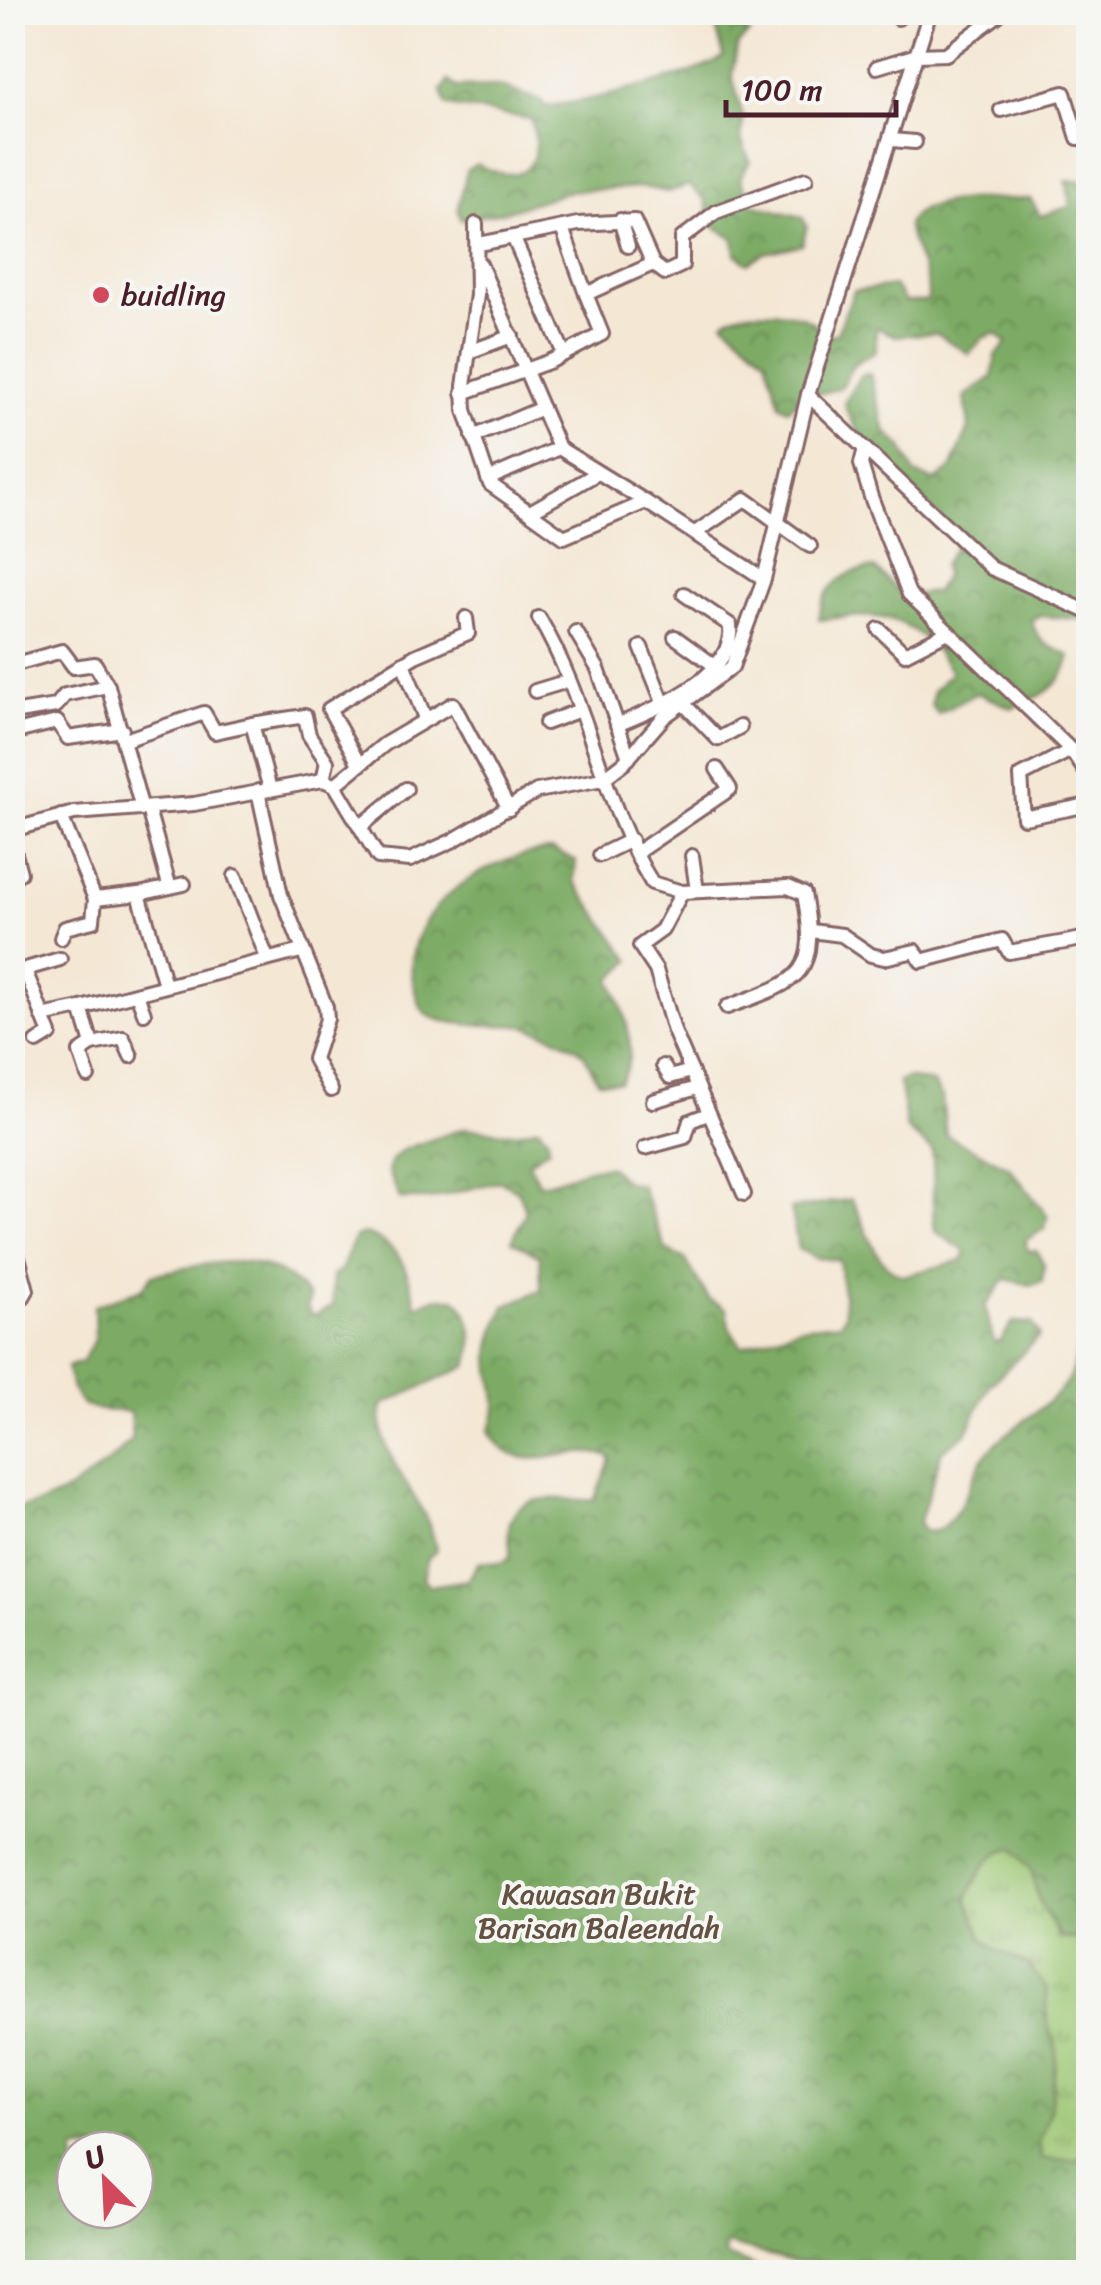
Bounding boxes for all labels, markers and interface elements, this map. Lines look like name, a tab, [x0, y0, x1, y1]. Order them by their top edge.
scale bar	[726, 55, 896, 117]
text: 100 m	[741, 63, 823, 117]
place label: buidling	[121, 268, 226, 322]
marker: buidling	[90, 284, 112, 306]
park label: Kawasan Bukit Barisan Baleendah	[478, 1867, 720, 1955]
north arrow	[55, 2130, 155, 2230]
text: U	[77, 2131, 115, 2184]

